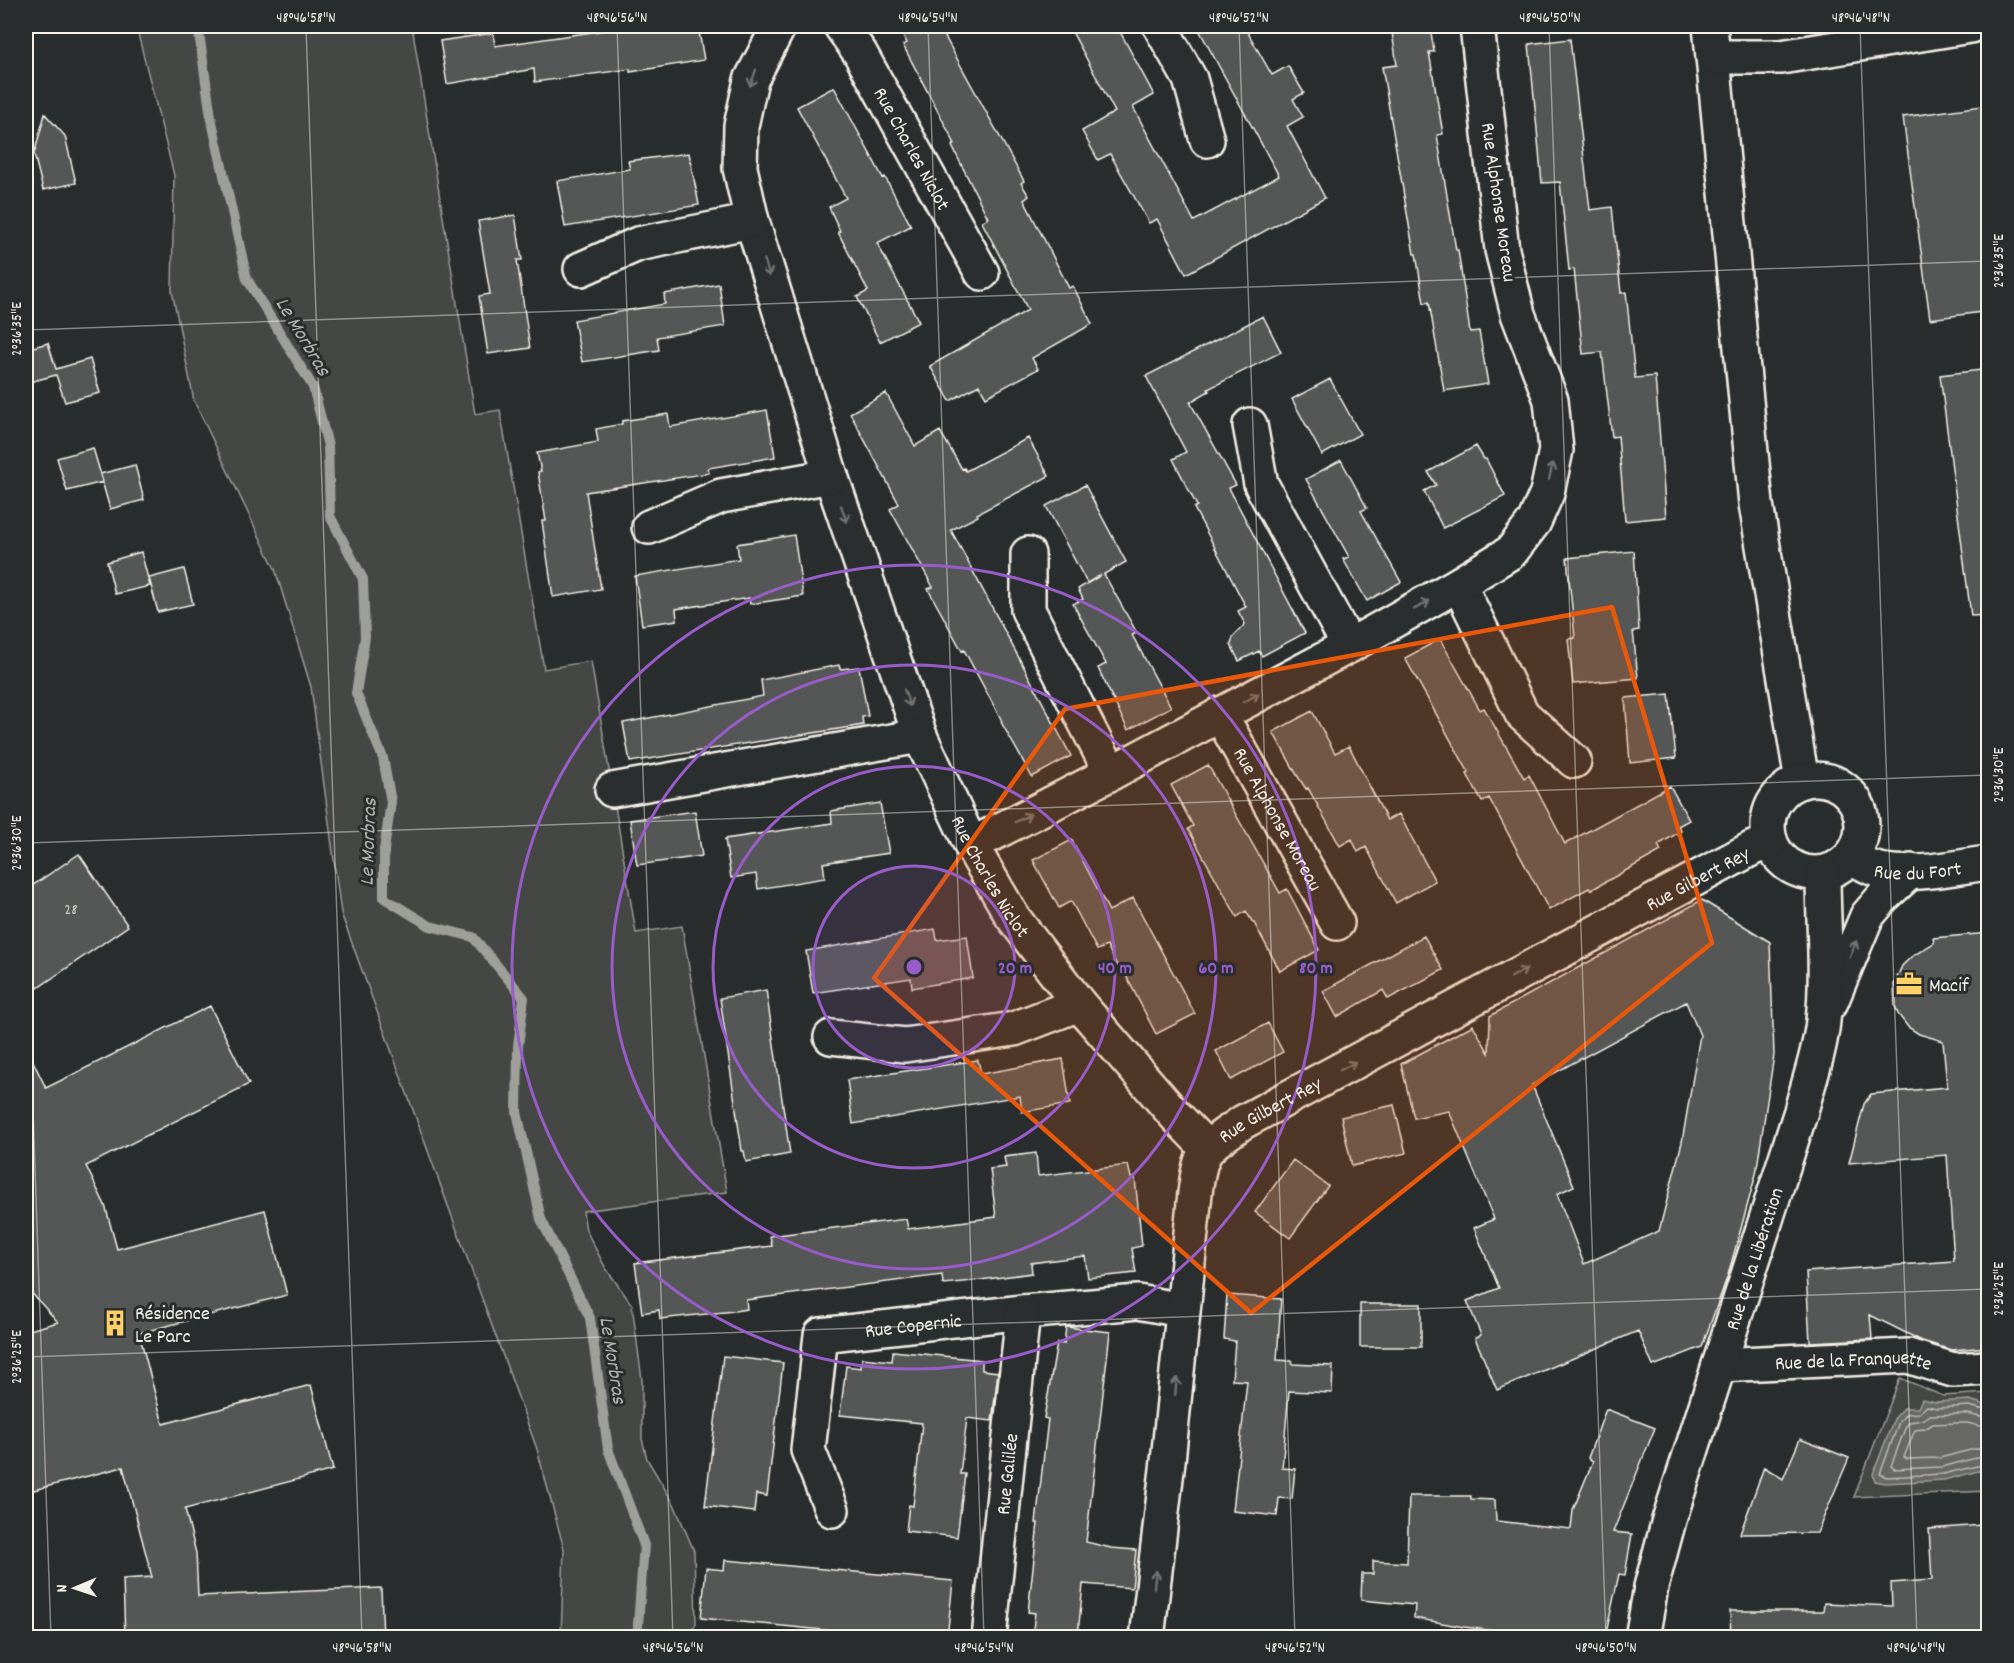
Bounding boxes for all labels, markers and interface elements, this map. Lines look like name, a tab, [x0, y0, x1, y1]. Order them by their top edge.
text: 48°46'58"N	[276, 8, 336, 30]
text: 48°46'56"N	[587, 8, 647, 30]
text: 48°46'54"N	[898, 8, 958, 30]
text: 48°46'52"N	[1209, 8, 1269, 30]
text: 48°46'50"N	[1519, 8, 1581, 30]
text: 48°46'48"N	[1832, 8, 1890, 30]
one-way arrow	[746, 68, 757, 86]
street label: Rue Charles Niclot	[865, 83, 956, 216]
street label: Rue Alphonse Moreau	[1472, 121, 1522, 284]
text: 2°36'35"E	[1989, 234, 2011, 288]
one-way arrow	[762, 258, 773, 277]
water label: Le Morbras	[266, 292, 337, 384]
text: 2°36'35"E	[7, 302, 29, 356]
one-way arrow	[1546, 462, 1558, 481]
one-way arrow	[839, 504, 850, 523]
one-way arrow	[1413, 599, 1430, 611]
one-way arrow	[902, 688, 913, 707]
one-way arrow	[1241, 692, 1259, 703]
street label: Rue Alphonse Moreau	[1225, 743, 1327, 897]
text: 2°36'30"E	[1989, 747, 2011, 803]
water label: Le Morbras	[353, 797, 387, 886]
street label: Rue Charles Niclot	[942, 812, 1035, 945]
one-way arrow	[1013, 812, 1031, 823]
text: 2°36'30"E	[7, 815, 29, 871]
street label: Rue Gilbert Rey	[1642, 841, 1756, 920]
street label: Rue du Fort	[1871, 856, 1964, 890]
house number: 28	[64, 899, 78, 922]
one-way arrow	[1848, 940, 1859, 959]
centre of rings	[904, 957, 924, 977]
text: 20 m	[998, 957, 1032, 982]
text: 40 m	[1098, 957, 1132, 982]
text: 60 m	[1198, 957, 1234, 982]
text: 80 m	[1299, 957, 1333, 982]
one-way arrow	[1510, 967, 1528, 978]
office icon: Macif	[1894, 969, 1924, 999]
place label: Macif	[1929, 973, 1970, 1001]
one-way arrow	[1338, 1060, 1356, 1071]
street label: Rue Gilbert Rey	[1214, 1071, 1328, 1152]
street label: Rue de la Libération	[1720, 1184, 1792, 1334]
text: 2°36'25"E	[1989, 1262, 2011, 1316]
place label: Résidence Le Parc	[135, 1301, 210, 1352]
building icon: Résidence Le Parc	[100, 1308, 130, 1338]
street label: Rue Copernic	[864, 1308, 963, 1347]
water label: Le Morbras	[589, 1315, 633, 1407]
text: 2°36'25"E	[7, 1330, 29, 1384]
street label: Rue de la Franquette	[1774, 1345, 1935, 1380]
one-way arrow	[1170, 1376, 1181, 1396]
street label: Rue Galilée	[991, 1432, 1027, 1516]
north arrow	[45, 1558, 105, 1618]
one-way arrow	[1149, 1570, 1160, 1590]
text: N	[51, 1584, 74, 1593]
text: 48°46'58"N	[332, 1638, 392, 1660]
text: 48°46'56"N	[643, 1638, 703, 1660]
text: 48°46'54"N	[954, 1638, 1014, 1660]
text: 48°46'52"N	[1265, 1638, 1325, 1660]
text: 48°46'50"N	[1575, 1638, 1637, 1660]
text: 48°46'48"N	[1887, 1638, 1945, 1660]

